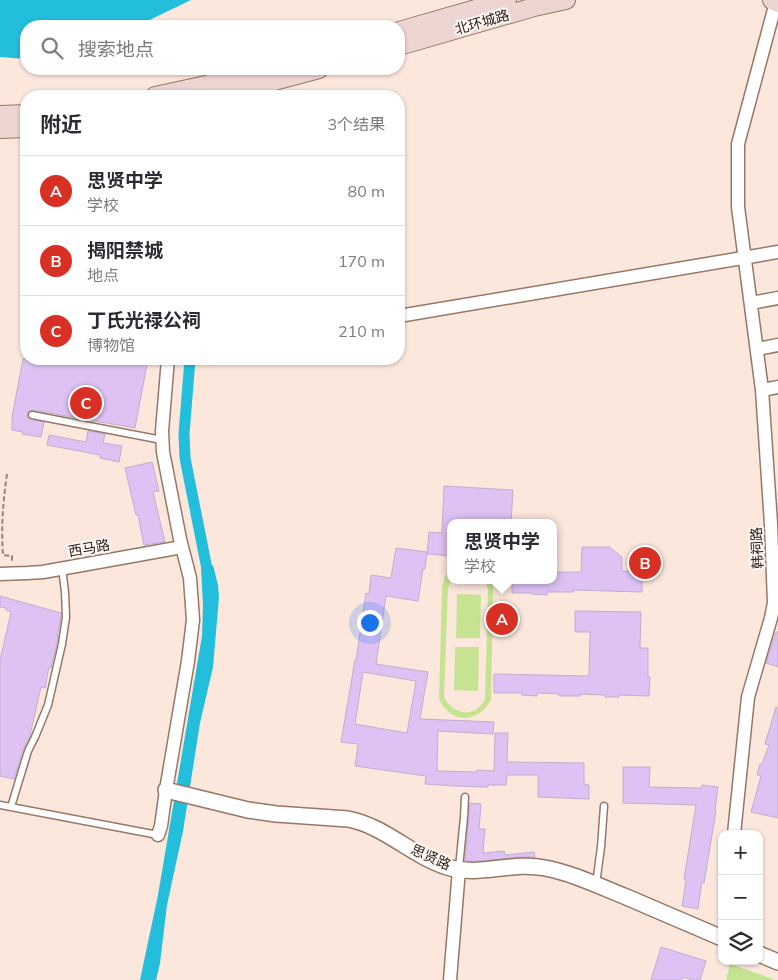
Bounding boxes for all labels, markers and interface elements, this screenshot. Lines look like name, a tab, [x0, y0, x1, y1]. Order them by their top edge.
street label: 北环城路	[453, 6, 511, 38]
search box	[20, 20, 405, 75]
icon: search	[38, 34, 66, 62]
text: 搜索地点	[78, 37, 154, 61]
text: 附近	[40, 111, 82, 137]
text: 3个结果	[327, 114, 385, 134]
text: 思贤中学	[87, 168, 163, 192]
text: A	[50, 181, 62, 201]
text: 80 m	[348, 181, 385, 201]
text: 学校	[87, 195, 119, 215]
text: 揭阳禁城	[87, 238, 163, 262]
text: B	[50, 251, 62, 271]
text: 170 m	[338, 251, 385, 271]
text: 地点	[87, 265, 119, 285]
text: 丁氏光禄公祠	[87, 308, 201, 332]
text: C	[51, 321, 61, 341]
text: 210 m	[338, 321, 385, 341]
text: 博物馆	[87, 335, 135, 355]
pin: C	[70, 384, 102, 422]
popup	[447, 519, 557, 584]
street label: 韩祠路	[747, 527, 767, 569]
text: 思贤中学	[464, 529, 540, 553]
street label: 西马路	[67, 535, 111, 561]
pin: B	[629, 544, 661, 582]
text: 学校	[464, 556, 496, 576]
pin: A	[486, 600, 518, 638]
your location	[357, 610, 383, 636]
map controls	[718, 830, 763, 965]
button: +	[718, 830, 763, 875]
street label: 思贤路	[408, 840, 454, 874]
button: −	[718, 875, 763, 920]
button: layers	[718, 920, 763, 965]

